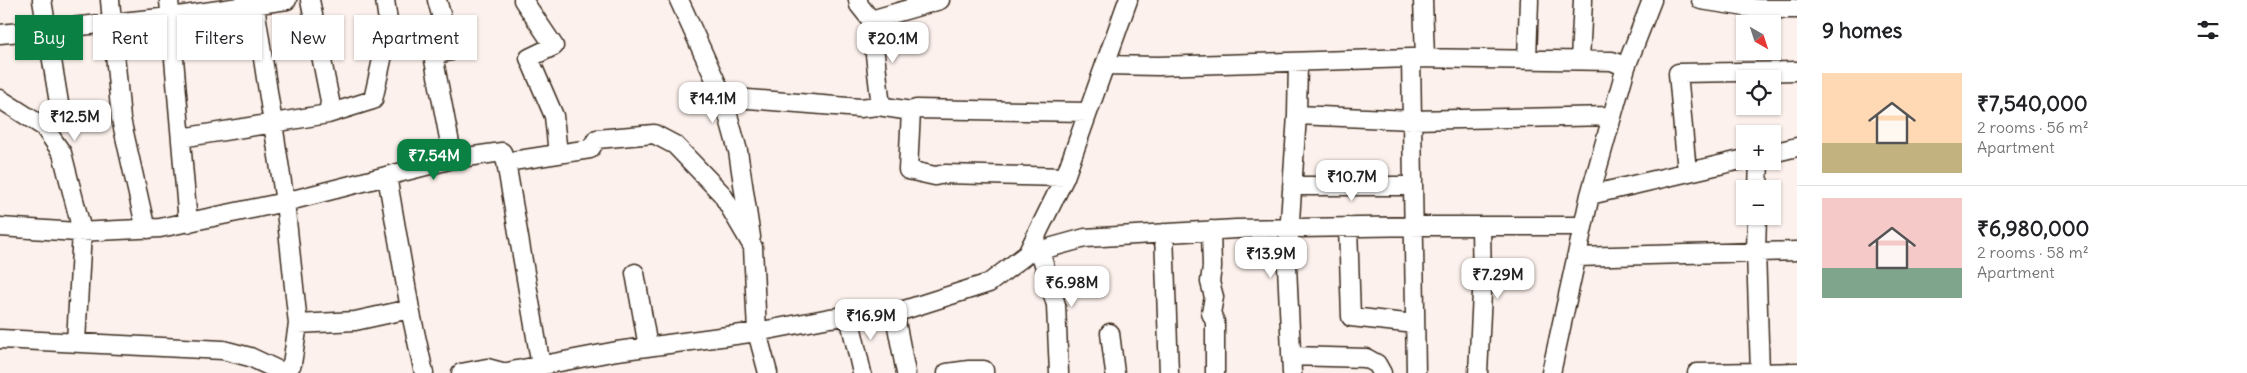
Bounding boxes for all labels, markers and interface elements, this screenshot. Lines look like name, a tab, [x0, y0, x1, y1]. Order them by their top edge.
chip: Buy	[15, 15, 83, 60]
chip: Rent	[93, 15, 167, 60]
chip: Filters	[177, 15, 262, 60]
chip: New	[272, 15, 344, 60]
chip: Apartment	[354, 15, 477, 60]
north arrow	[1736, 15, 1781, 60]
map controls	[1736, 15, 1781, 225]
icon: filters	[2194, 16, 2222, 44]
text: 9 homes	[1822, 17, 1902, 44]
pin: ₹20.1M	[852, 22, 934, 64]
text: ₹20.1M	[868, 28, 918, 48]
button: locate	[1736, 70, 1781, 115]
pin: ₹14.1M	[672, 82, 754, 124]
text: ₹14.1M	[690, 88, 736, 108]
text: ₹7,540,000	[1977, 90, 2088, 117]
icon: home	[1862, 93, 1922, 153]
pin: ₹12.5M	[34, 100, 116, 142]
text: ₹12.5M	[50, 106, 100, 126]
text: 2 rooms · 56 m²	[1977, 117, 2089, 137]
button: +	[1736, 125, 1781, 170]
text: Apartment	[1977, 137, 2055, 157]
pin: ₹7.54M	[393, 138, 475, 181]
text: ₹7.54M	[408, 145, 460, 165]
pin: ₹10.7M	[1311, 160, 1393, 202]
text: ₹10.7M	[1327, 166, 1377, 186]
button: −	[1736, 180, 1781, 225]
text: ₹6,980,000	[1977, 215, 2089, 242]
icon: home	[1862, 218, 1922, 278]
pin: ₹13.9M	[1230, 236, 1312, 279]
text: 2 rooms · 58 m²	[1977, 242, 2089, 262]
text: ₹13.9M	[1246, 243, 1296, 263]
pin: ₹7.29M	[1457, 258, 1539, 300]
text: Apartment	[1977, 262, 2055, 282]
text: ₹7.29M	[1472, 264, 1524, 284]
pin: ₹6.98M	[1031, 266, 1113, 308]
text: ₹6.98M	[1045, 272, 1099, 292]
pin: ₹16.9M	[830, 298, 912, 341]
text: ₹16.9M	[846, 305, 896, 325]

